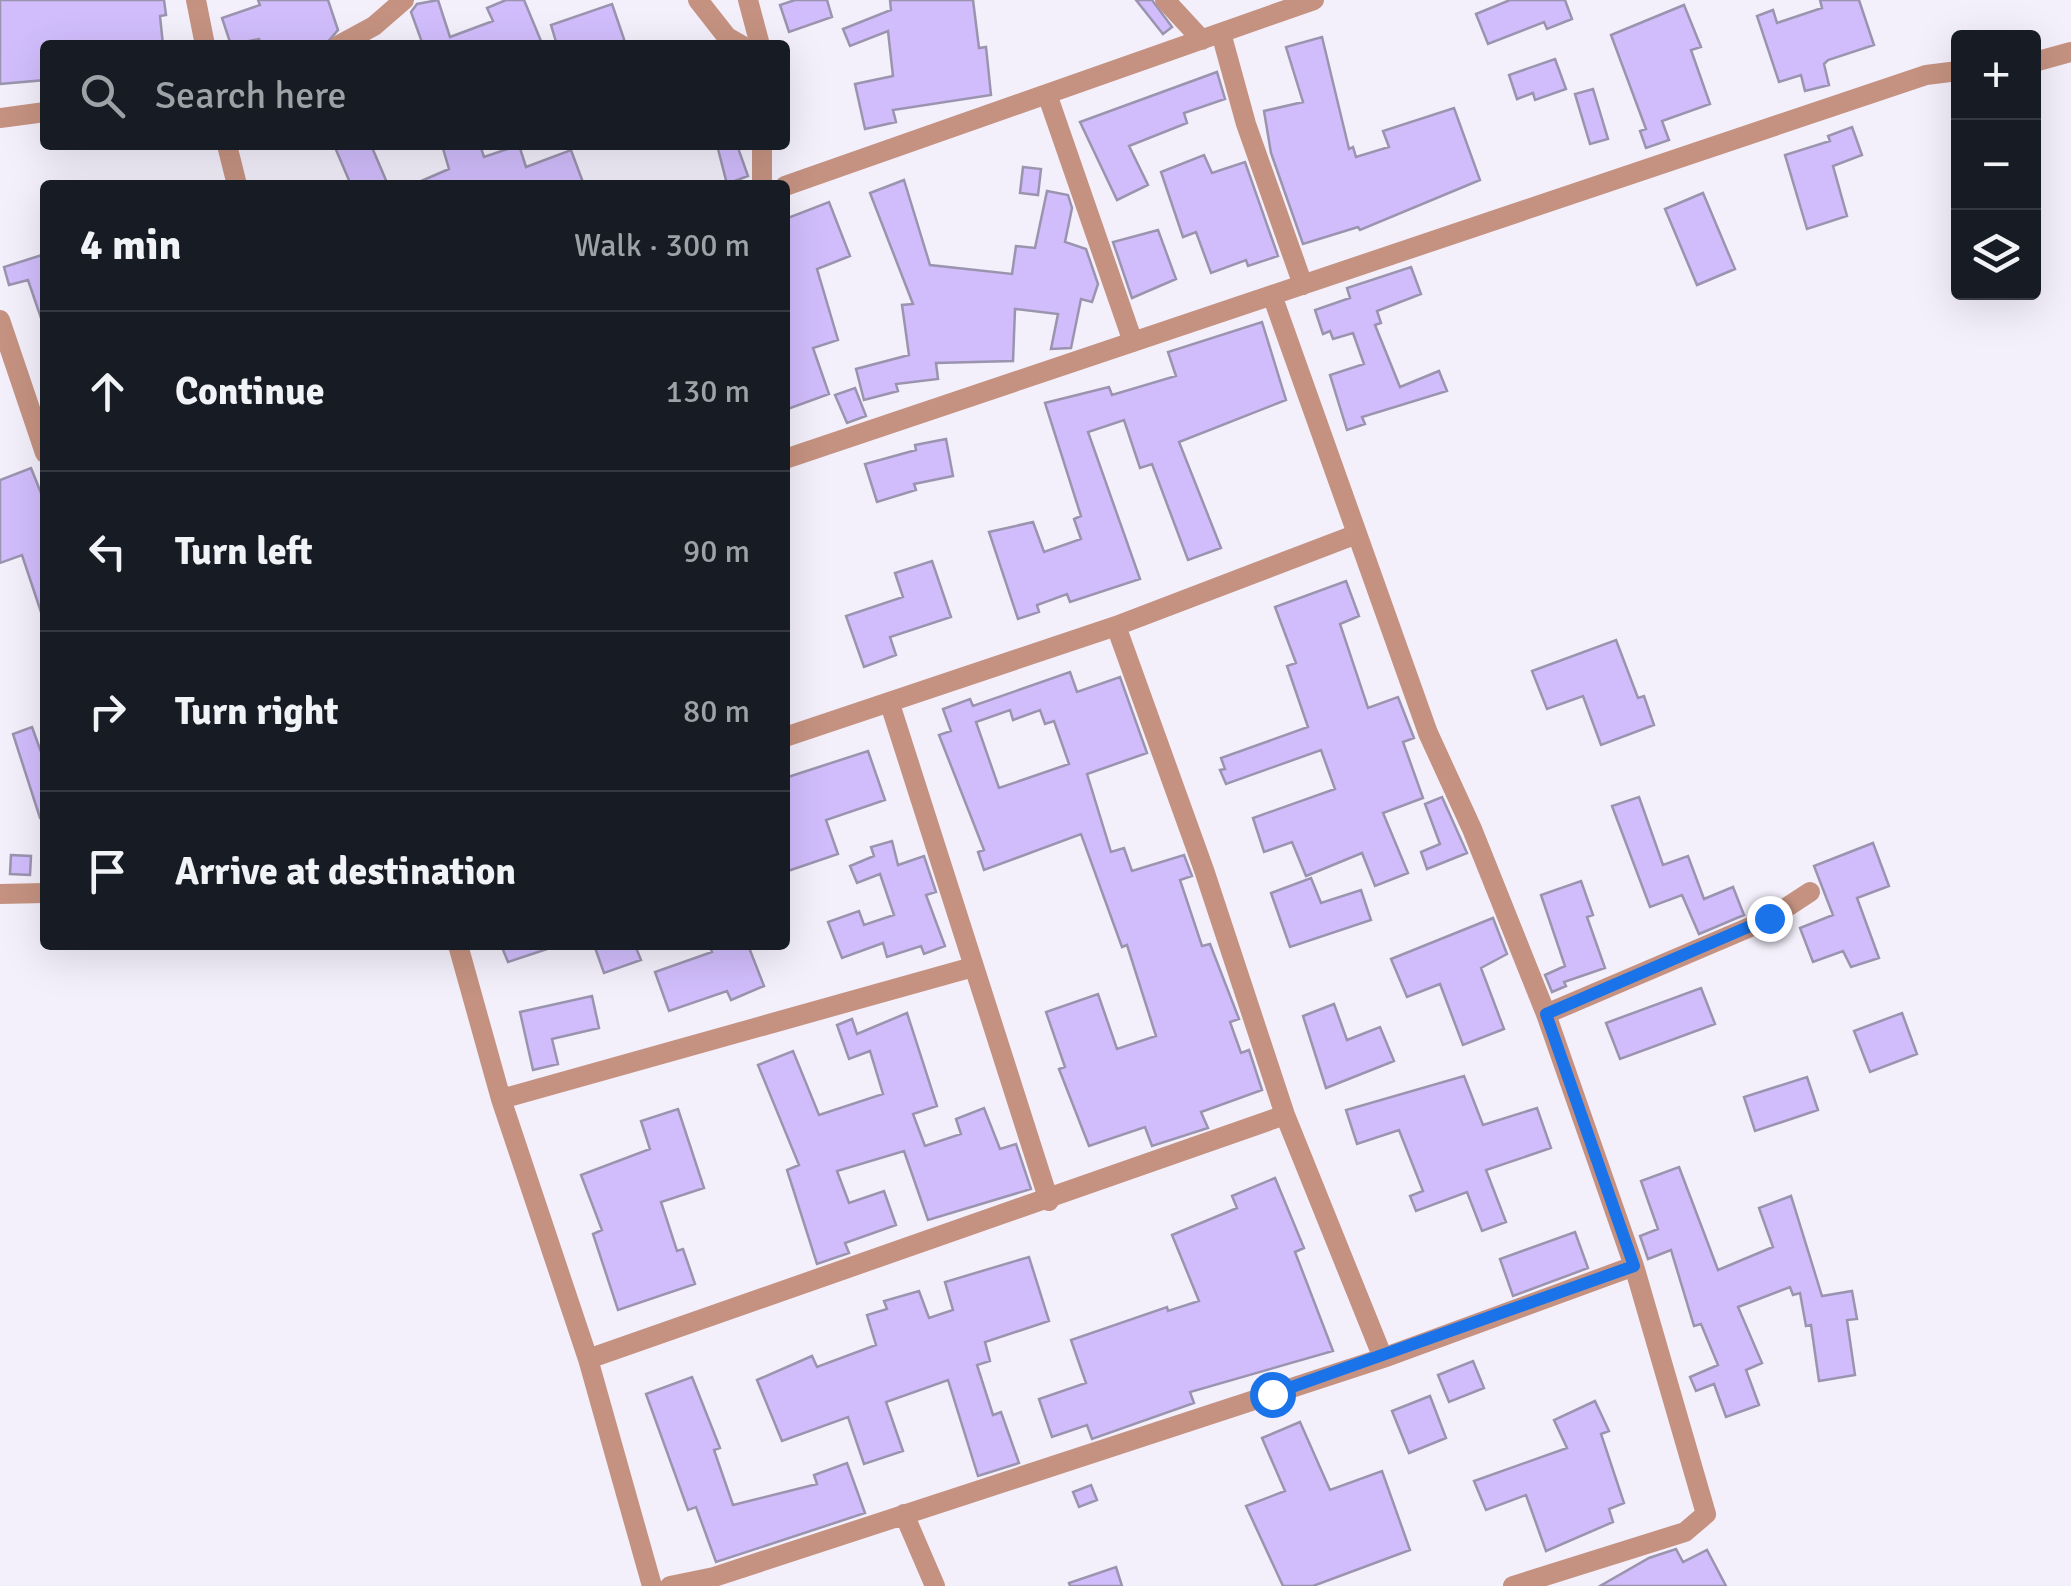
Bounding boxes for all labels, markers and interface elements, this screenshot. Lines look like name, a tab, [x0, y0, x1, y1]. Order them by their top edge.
map controls	[1951, 30, 2041, 300]
button: +	[1951, 30, 2041, 120]
search box	[40, 40, 790, 150]
icon: search	[75, 68, 130, 123]
text: Search here	[155, 72, 347, 119]
button: −	[1951, 120, 2041, 210]
button: layers	[1951, 210, 2041, 300]
text: 4 min	[80, 220, 181, 271]
text: Walk · 300 m	[574, 226, 750, 265]
icon: ahead	[80, 364, 135, 419]
text: Continue	[175, 368, 325, 415]
text: 130 m	[666, 372, 750, 411]
icon: left	[80, 524, 135, 579]
text: Turn left	[175, 528, 313, 575]
text: 90 m	[683, 532, 750, 571]
icon: right	[80, 684, 135, 739]
text: Turn right	[175, 688, 339, 735]
text: 80 m	[683, 692, 750, 731]
icon: arrive	[80, 844, 135, 899]
text: Arrive at destination	[175, 848, 516, 895]
route end	[1747, 896, 1793, 942]
route start	[1250, 1372, 1296, 1418]

